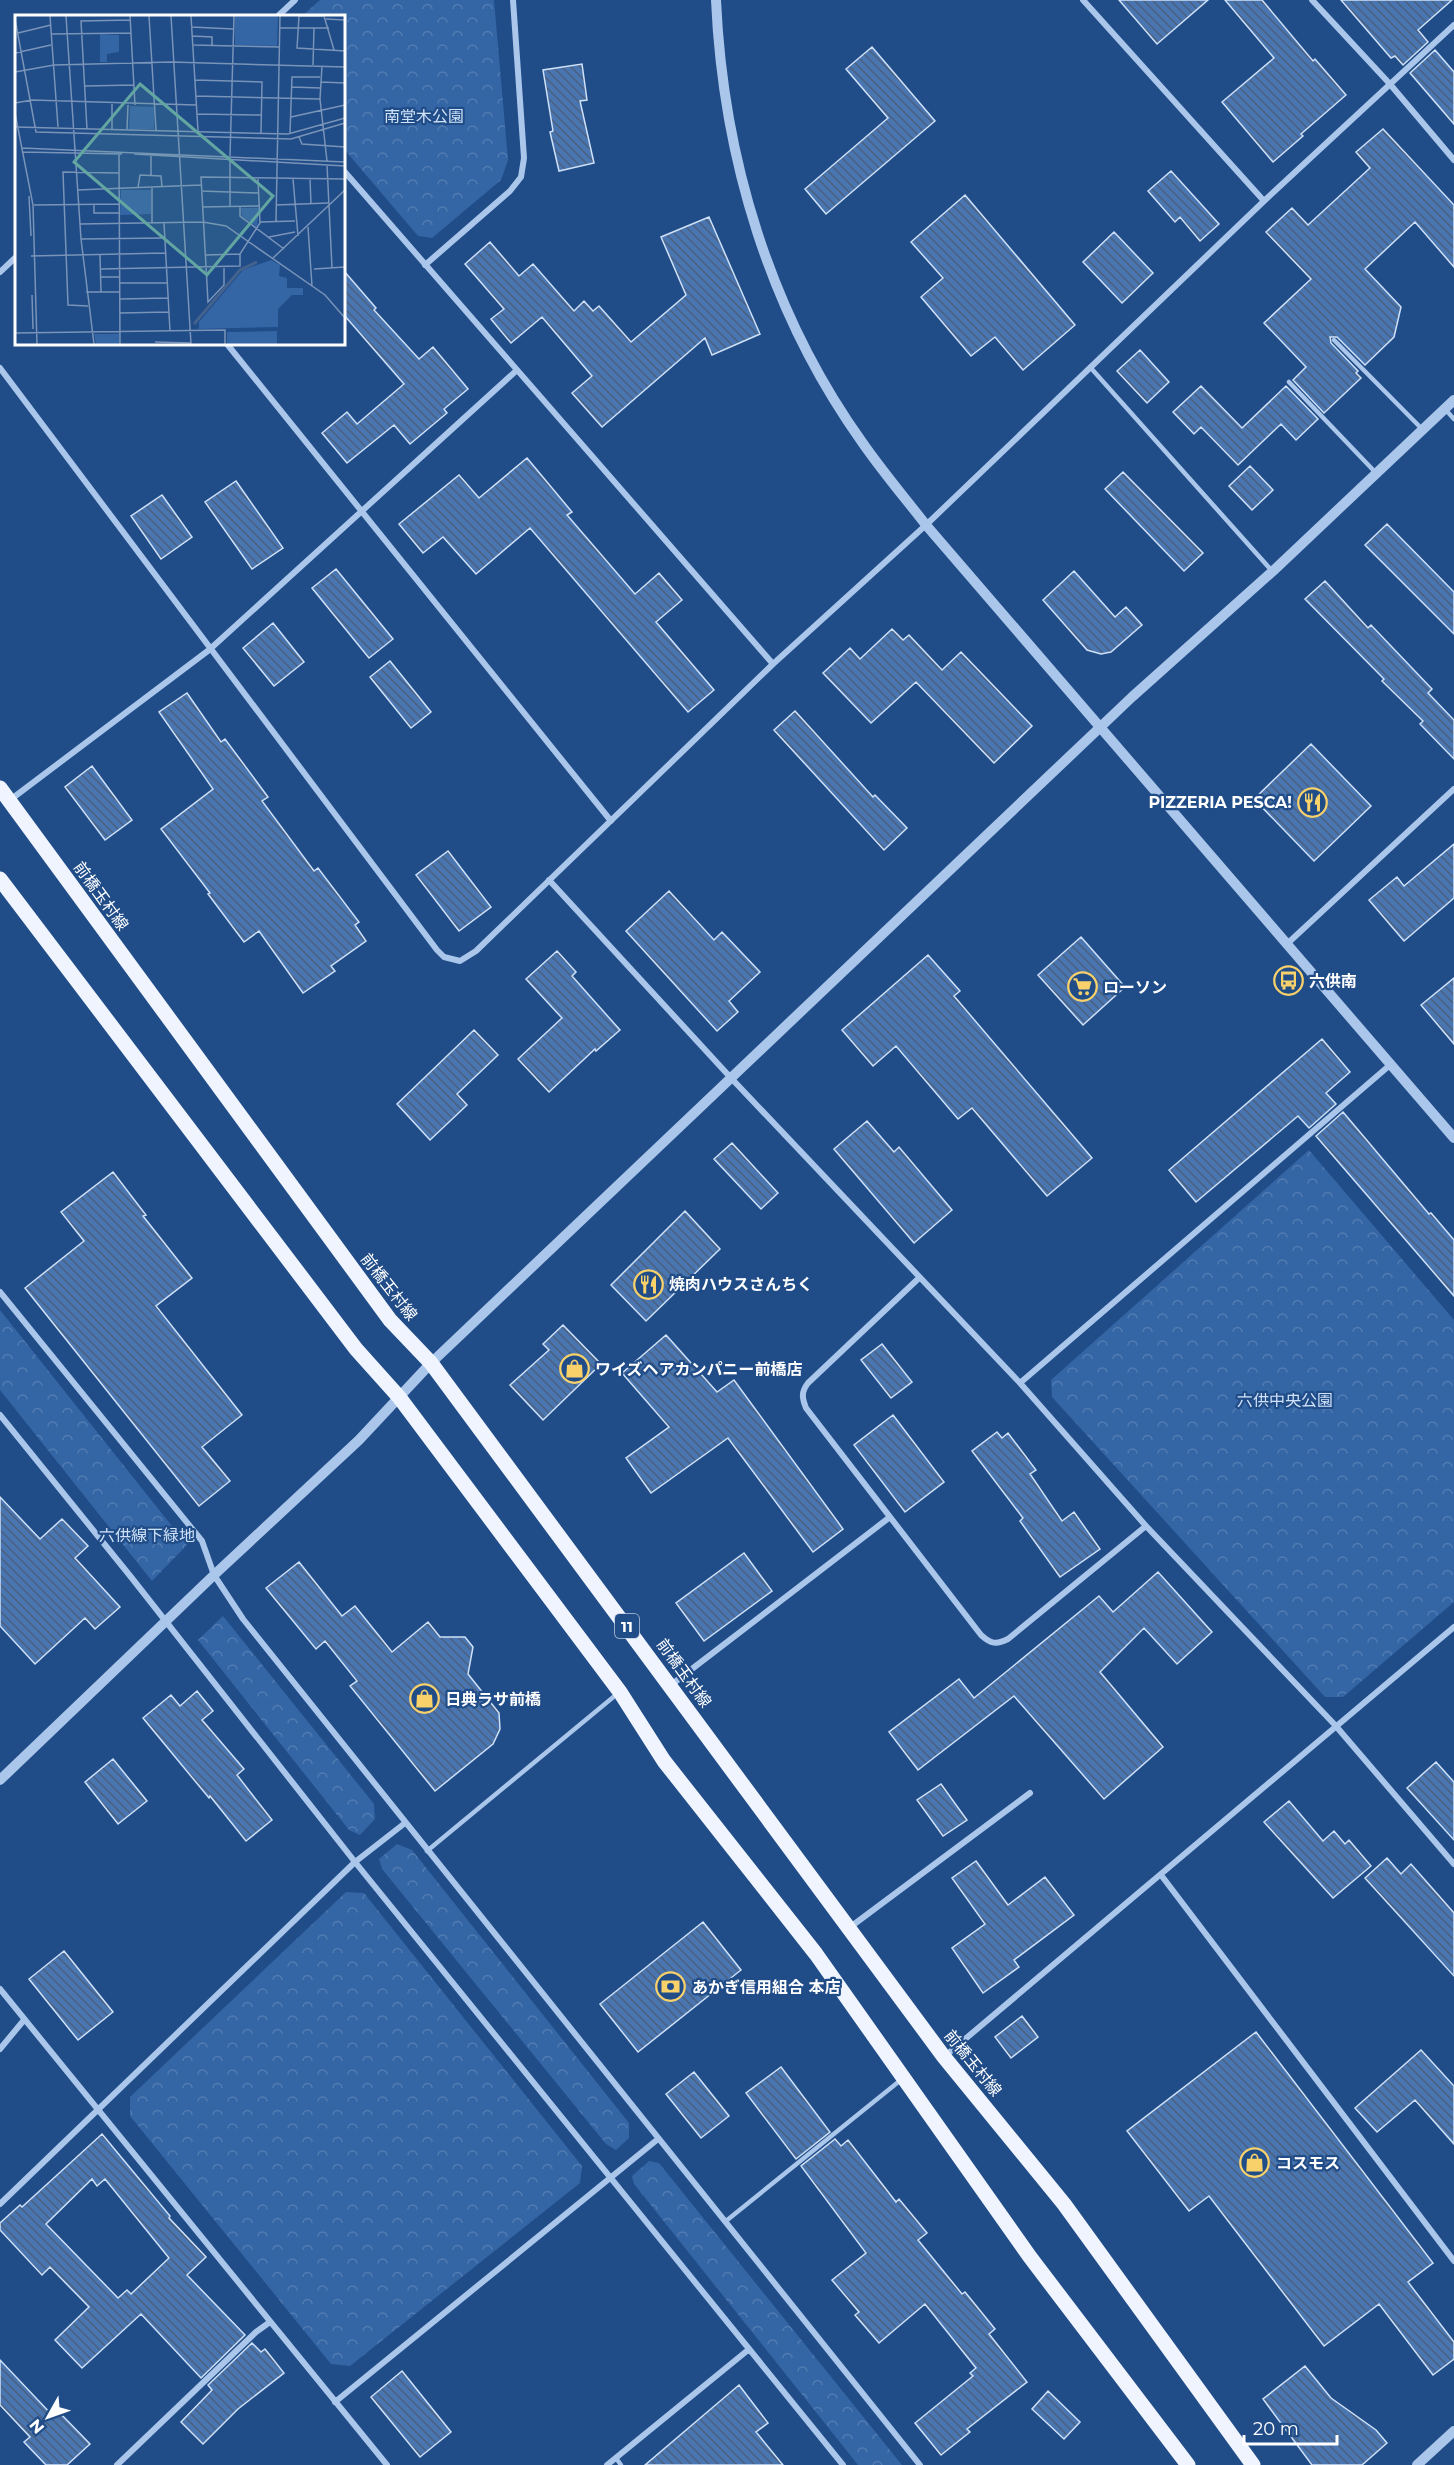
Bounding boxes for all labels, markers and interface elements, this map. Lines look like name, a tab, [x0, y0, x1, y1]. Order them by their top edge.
inset map	[15, 15, 345, 345]
park label: 南堂木公園	[384, 107, 464, 126]
restaurant icon: PIZZERIA PESCA!	[1297, 786, 1329, 818]
place label: PIZZERIA PESCA!	[1148, 793, 1292, 812]
street label: 前橋玉村線	[70, 858, 132, 934]
bus stop icon: 六供南	[1272, 965, 1304, 997]
supermarket icon: ローソン	[1066, 971, 1098, 1003]
place label: 六供南	[1309, 972, 1357, 991]
place label: ローソン	[1103, 978, 1167, 997]
street label: 前橋玉村線	[357, 1250, 421, 1324]
restaurant icon: 焼肉ハウスさんちく	[632, 1268, 664, 1300]
place label: 焼肉ハウスさんちく	[669, 1275, 813, 1294]
shop icon: ワイズヘアカンパニー前橋店	[558, 1353, 590, 1385]
place label: ワイズヘアカンパニー前橋店	[595, 1360, 803, 1379]
park label: 六供中央公園	[1237, 1391, 1333, 1410]
park label: 六供線下緑地	[99, 1526, 195, 1545]
road number: 11	[615, 1614, 639, 1638]
street label: 前橋玉村線	[653, 1635, 715, 1711]
shop icon: 日典ラサ前橋	[408, 1683, 440, 1715]
place label: 日典ラサ前橋	[445, 1690, 541, 1709]
bank icon: あかぎ信用組合 本店	[655, 1971, 687, 2003]
place label: あかぎ信用組合 本店	[692, 1978, 841, 1997]
street label: 前橋玉村線	[940, 2026, 1006, 2100]
shop icon: コスモス	[1239, 2147, 1271, 2179]
place label: コスモス	[1276, 2154, 1340, 2173]
north arrow	[18, 2387, 78, 2447]
scale bar	[1244, 2408, 1337, 2446]
text: N	[25, 2415, 48, 2437]
text: 20 m	[1253, 2418, 1299, 2440]

